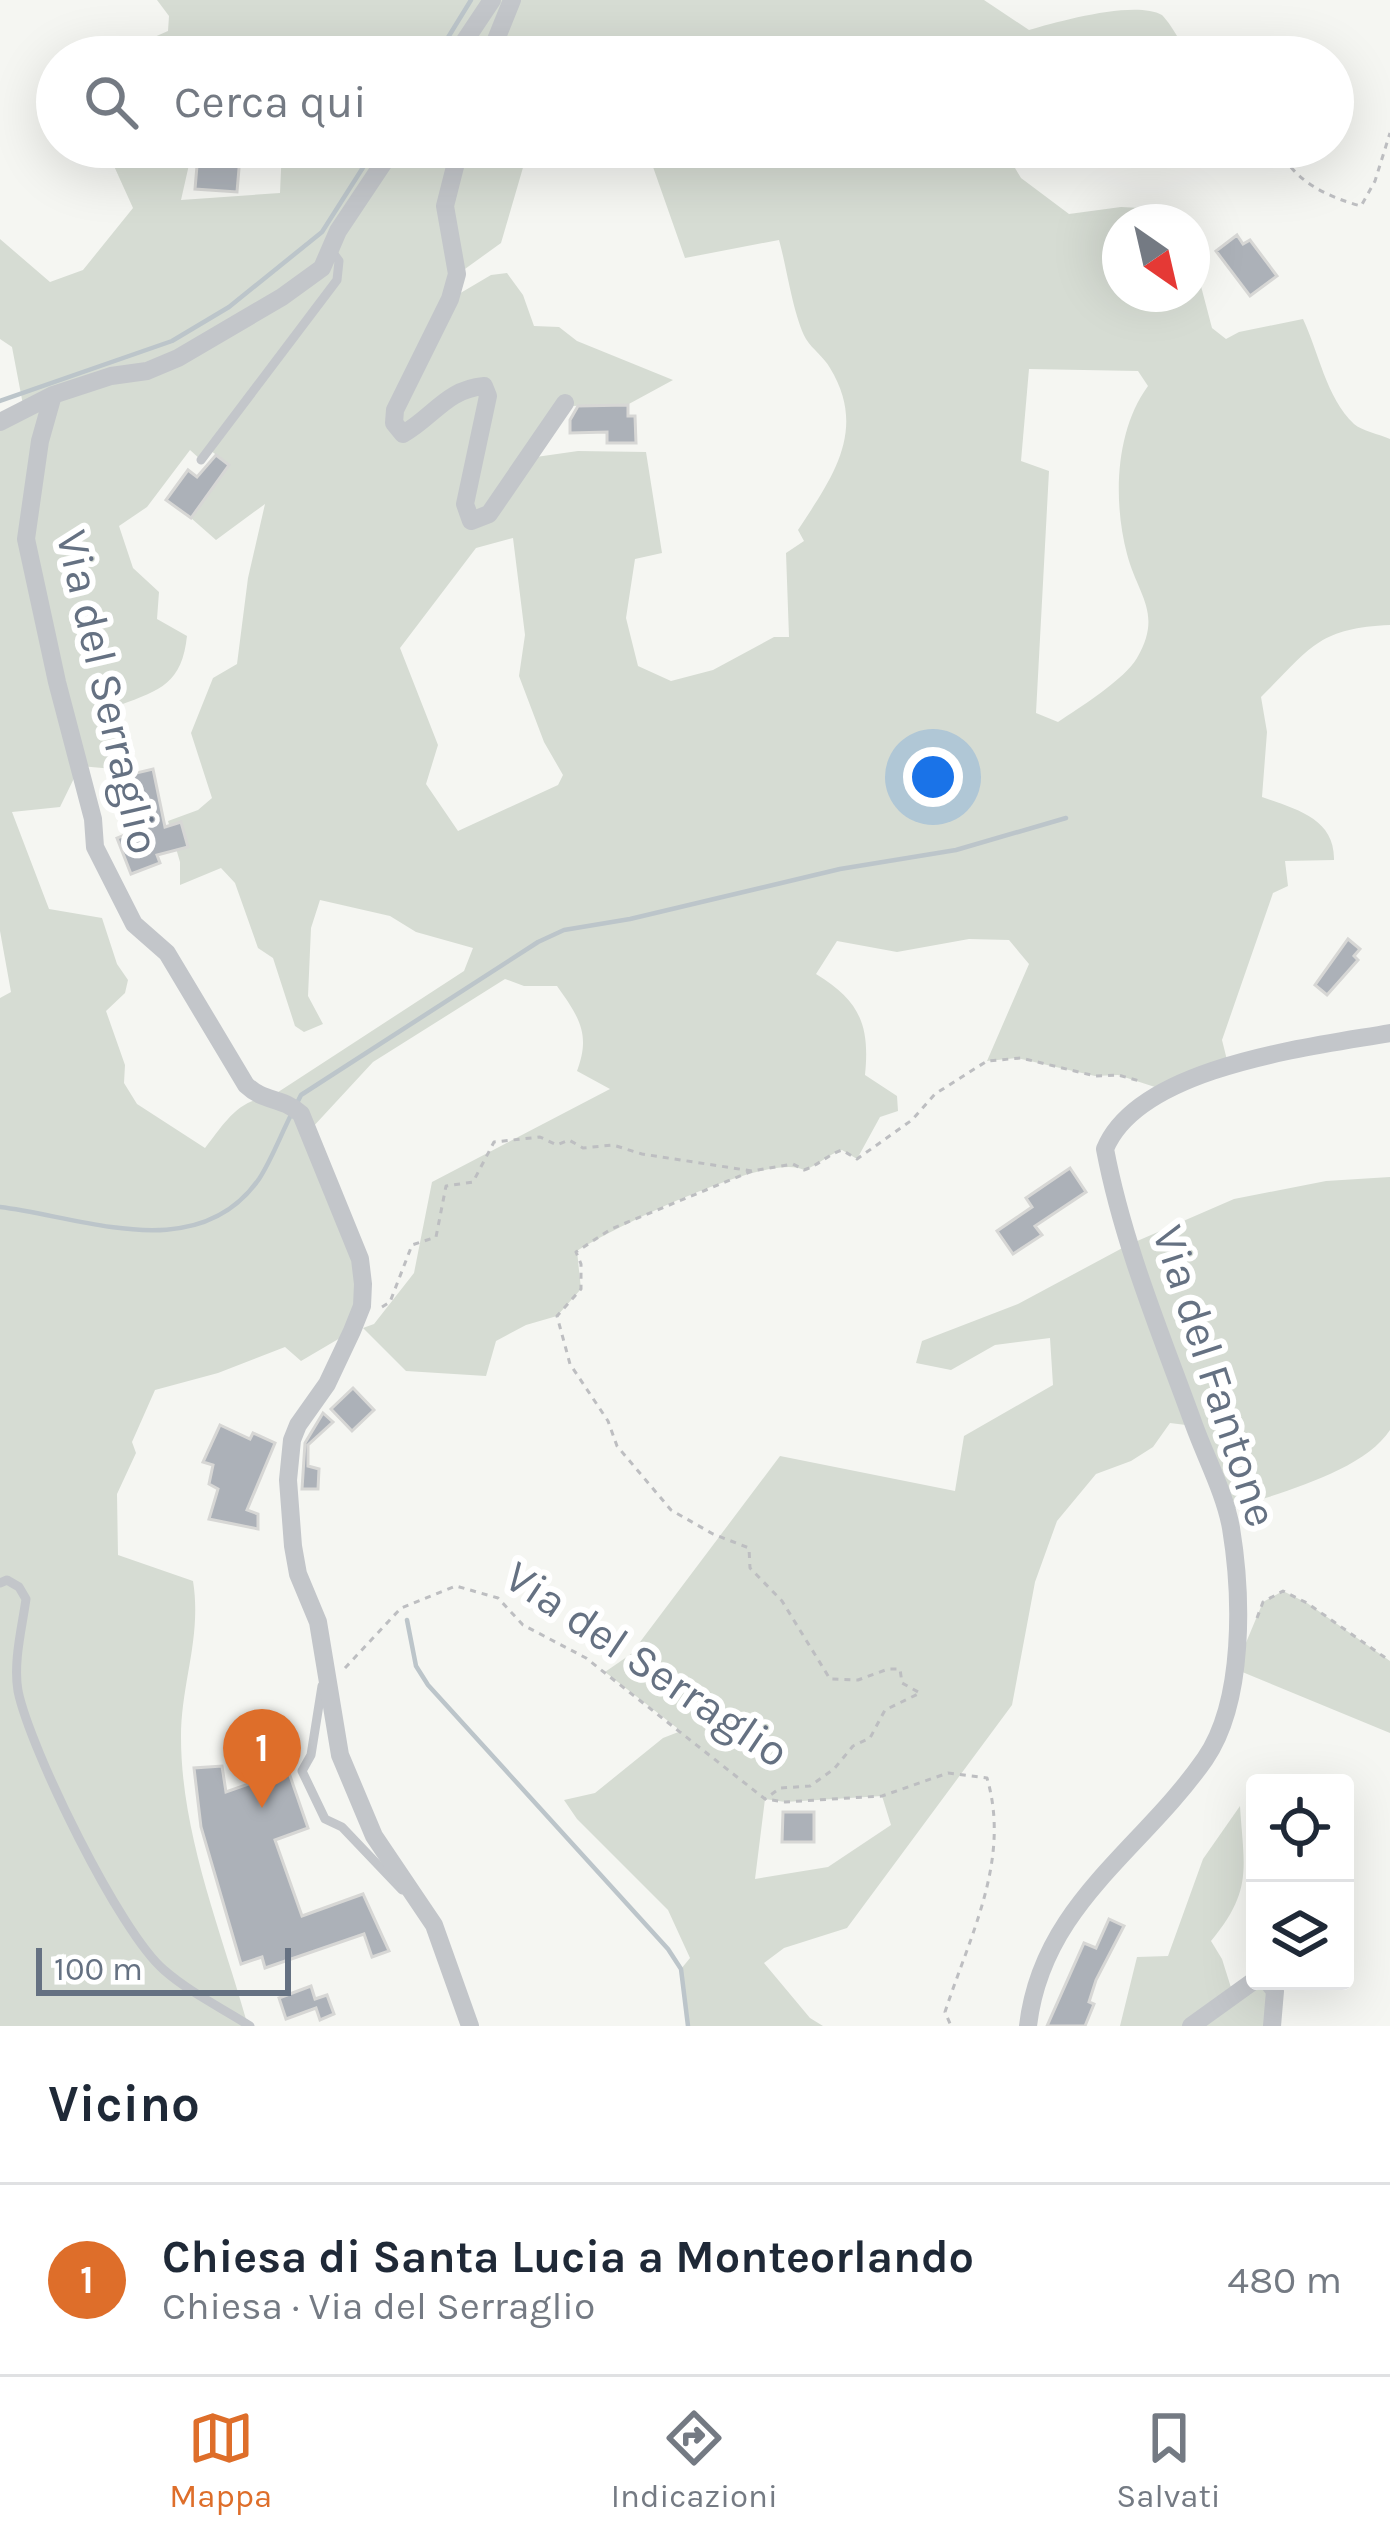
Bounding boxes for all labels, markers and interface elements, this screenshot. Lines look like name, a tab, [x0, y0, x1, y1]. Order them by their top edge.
search box	[36, 36, 1354, 168]
icon: search	[78, 69, 144, 135]
text: Cerca qui	[174, 76, 367, 128]
north arrow	[1102, 204, 1210, 312]
street label: Via del Serraglio	[44, 525, 171, 859]
your location	[903, 747, 963, 807]
street label: Via del Fantone	[1142, 1219, 1288, 1533]
street label: Via del Serraglio	[495, 1550, 799, 1779]
pin: 1	[223, 1709, 301, 1808]
map controls	[1246, 1774, 1354, 1990]
button: locate	[1246, 1774, 1354, 1882]
button: layers	[1246, 1882, 1354, 1990]
scale bar	[36, 1942, 291, 1995]
text: 100 m	[54, 1950, 143, 1988]
text: Vicino	[48, 2074, 200, 2134]
text: Chiesa di Santa Lucia a Monteorlando	[162, 2231, 974, 2283]
text: 1	[80, 2257, 94, 2303]
text: 480 m	[1227, 2257, 1342, 2303]
text: Chiesa · Via del Serraglio	[162, 2283, 595, 2329]
tab: Mappa	[169, 2405, 272, 2515]
tab: Indicazioni	[611, 2405, 778, 2515]
tab: Salvati	[1116, 2405, 1221, 2515]

